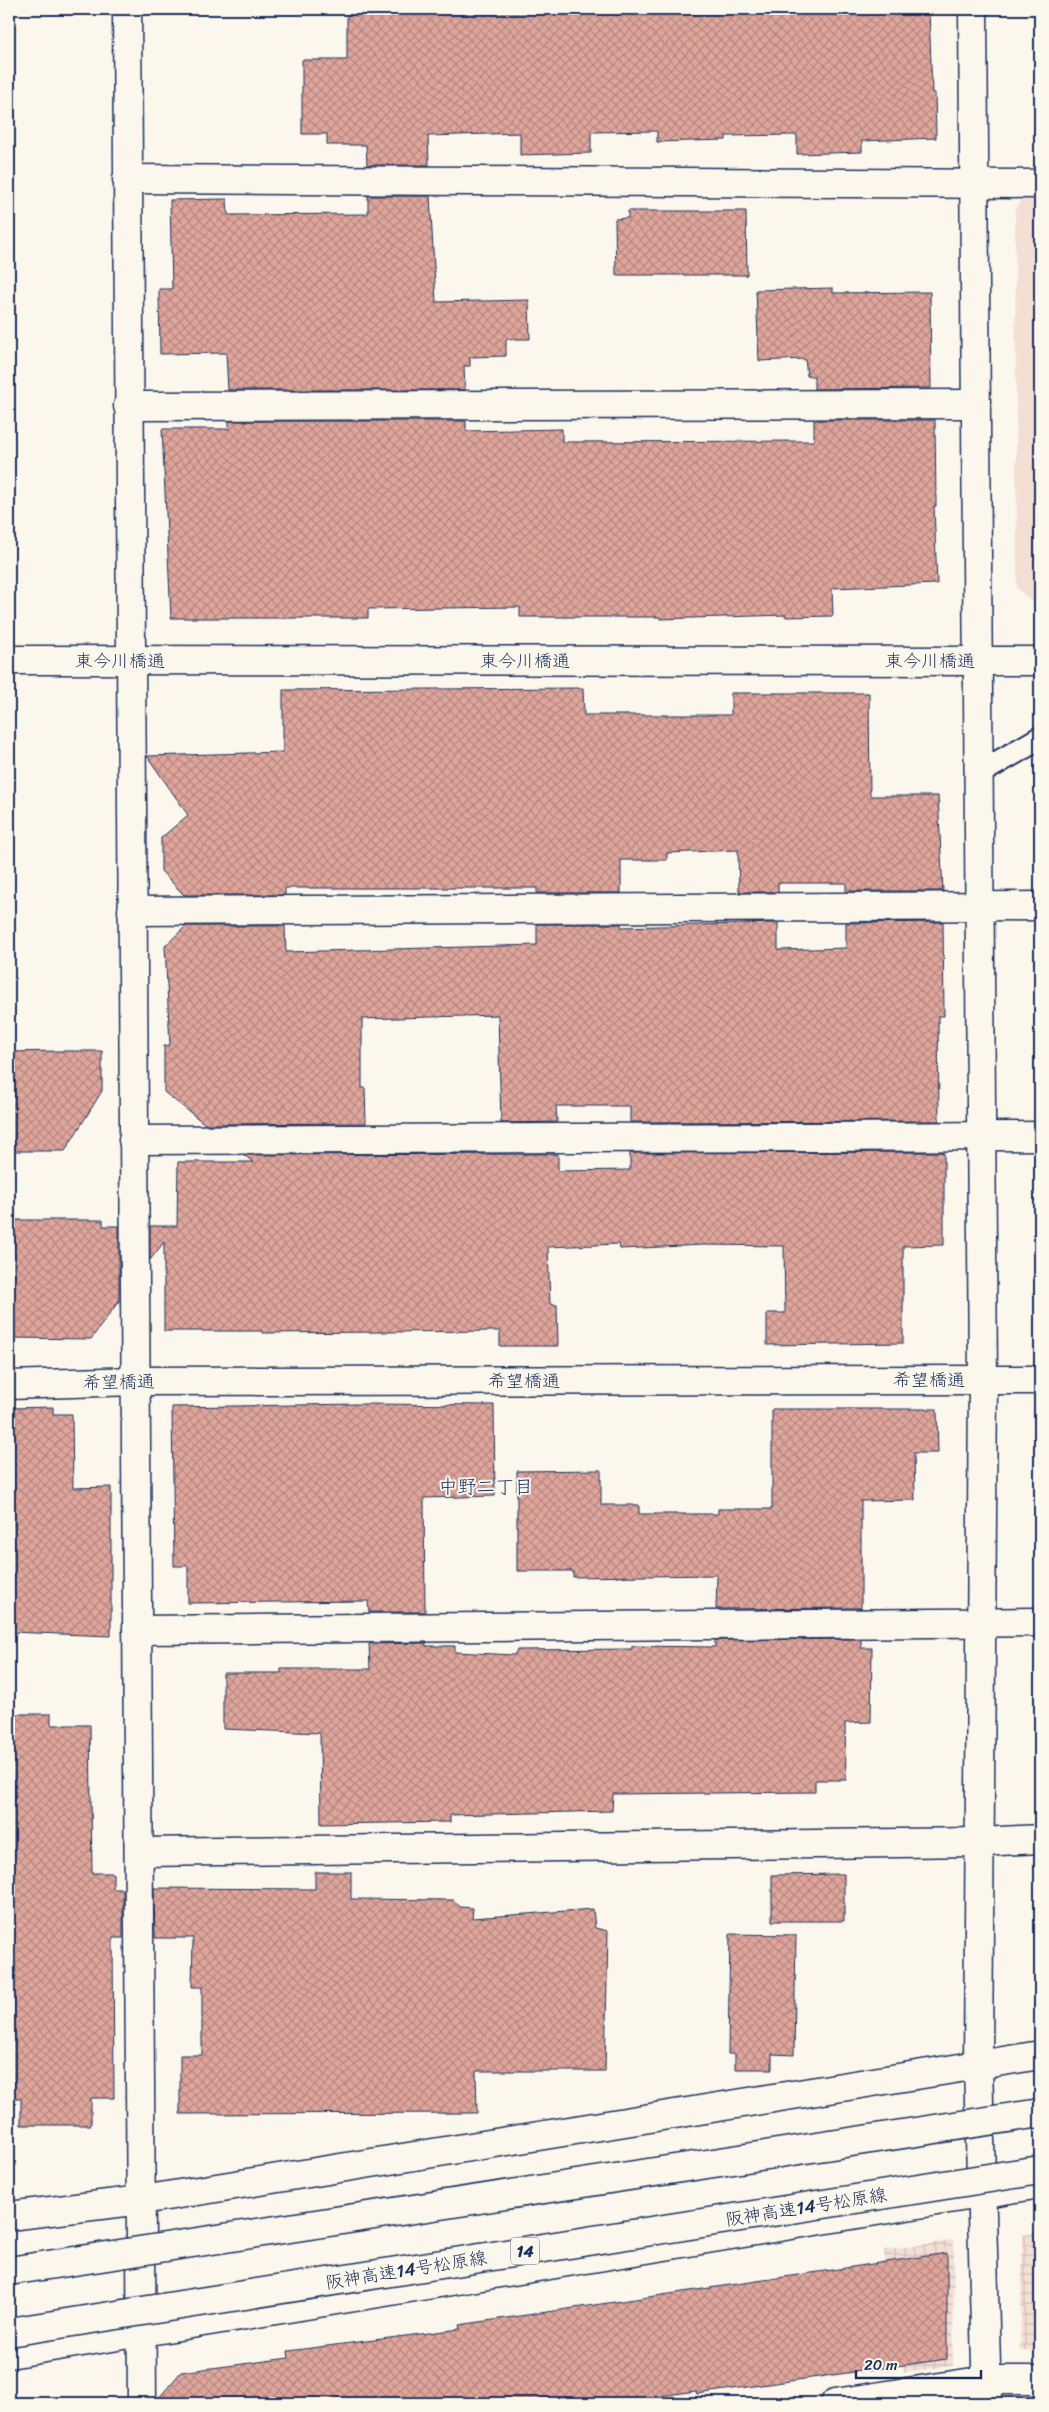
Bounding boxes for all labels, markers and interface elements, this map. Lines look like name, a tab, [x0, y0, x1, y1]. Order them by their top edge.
street label: 東今川橋通	[75, 645, 165, 677]
street label: 東今川橋通	[480, 645, 570, 677]
street label: 東今川橋通	[885, 645, 975, 677]
street label: 希望橋通	[893, 1364, 965, 1396]
street label: 希望橋通	[83, 1365, 155, 1399]
street label: 希望橋通	[488, 1365, 560, 1397]
district label: 中野二丁目	[438, 1470, 534, 1503]
street label: 阪神高速14号松原線	[723, 2178, 889, 2236]
road number: 14	[511, 2238, 539, 2264]
street label: 阪神高速14号松原線	[323, 2241, 489, 2299]
scale bar	[856, 2347, 982, 2379]
text: 20 m	[864, 2352, 898, 2378]

